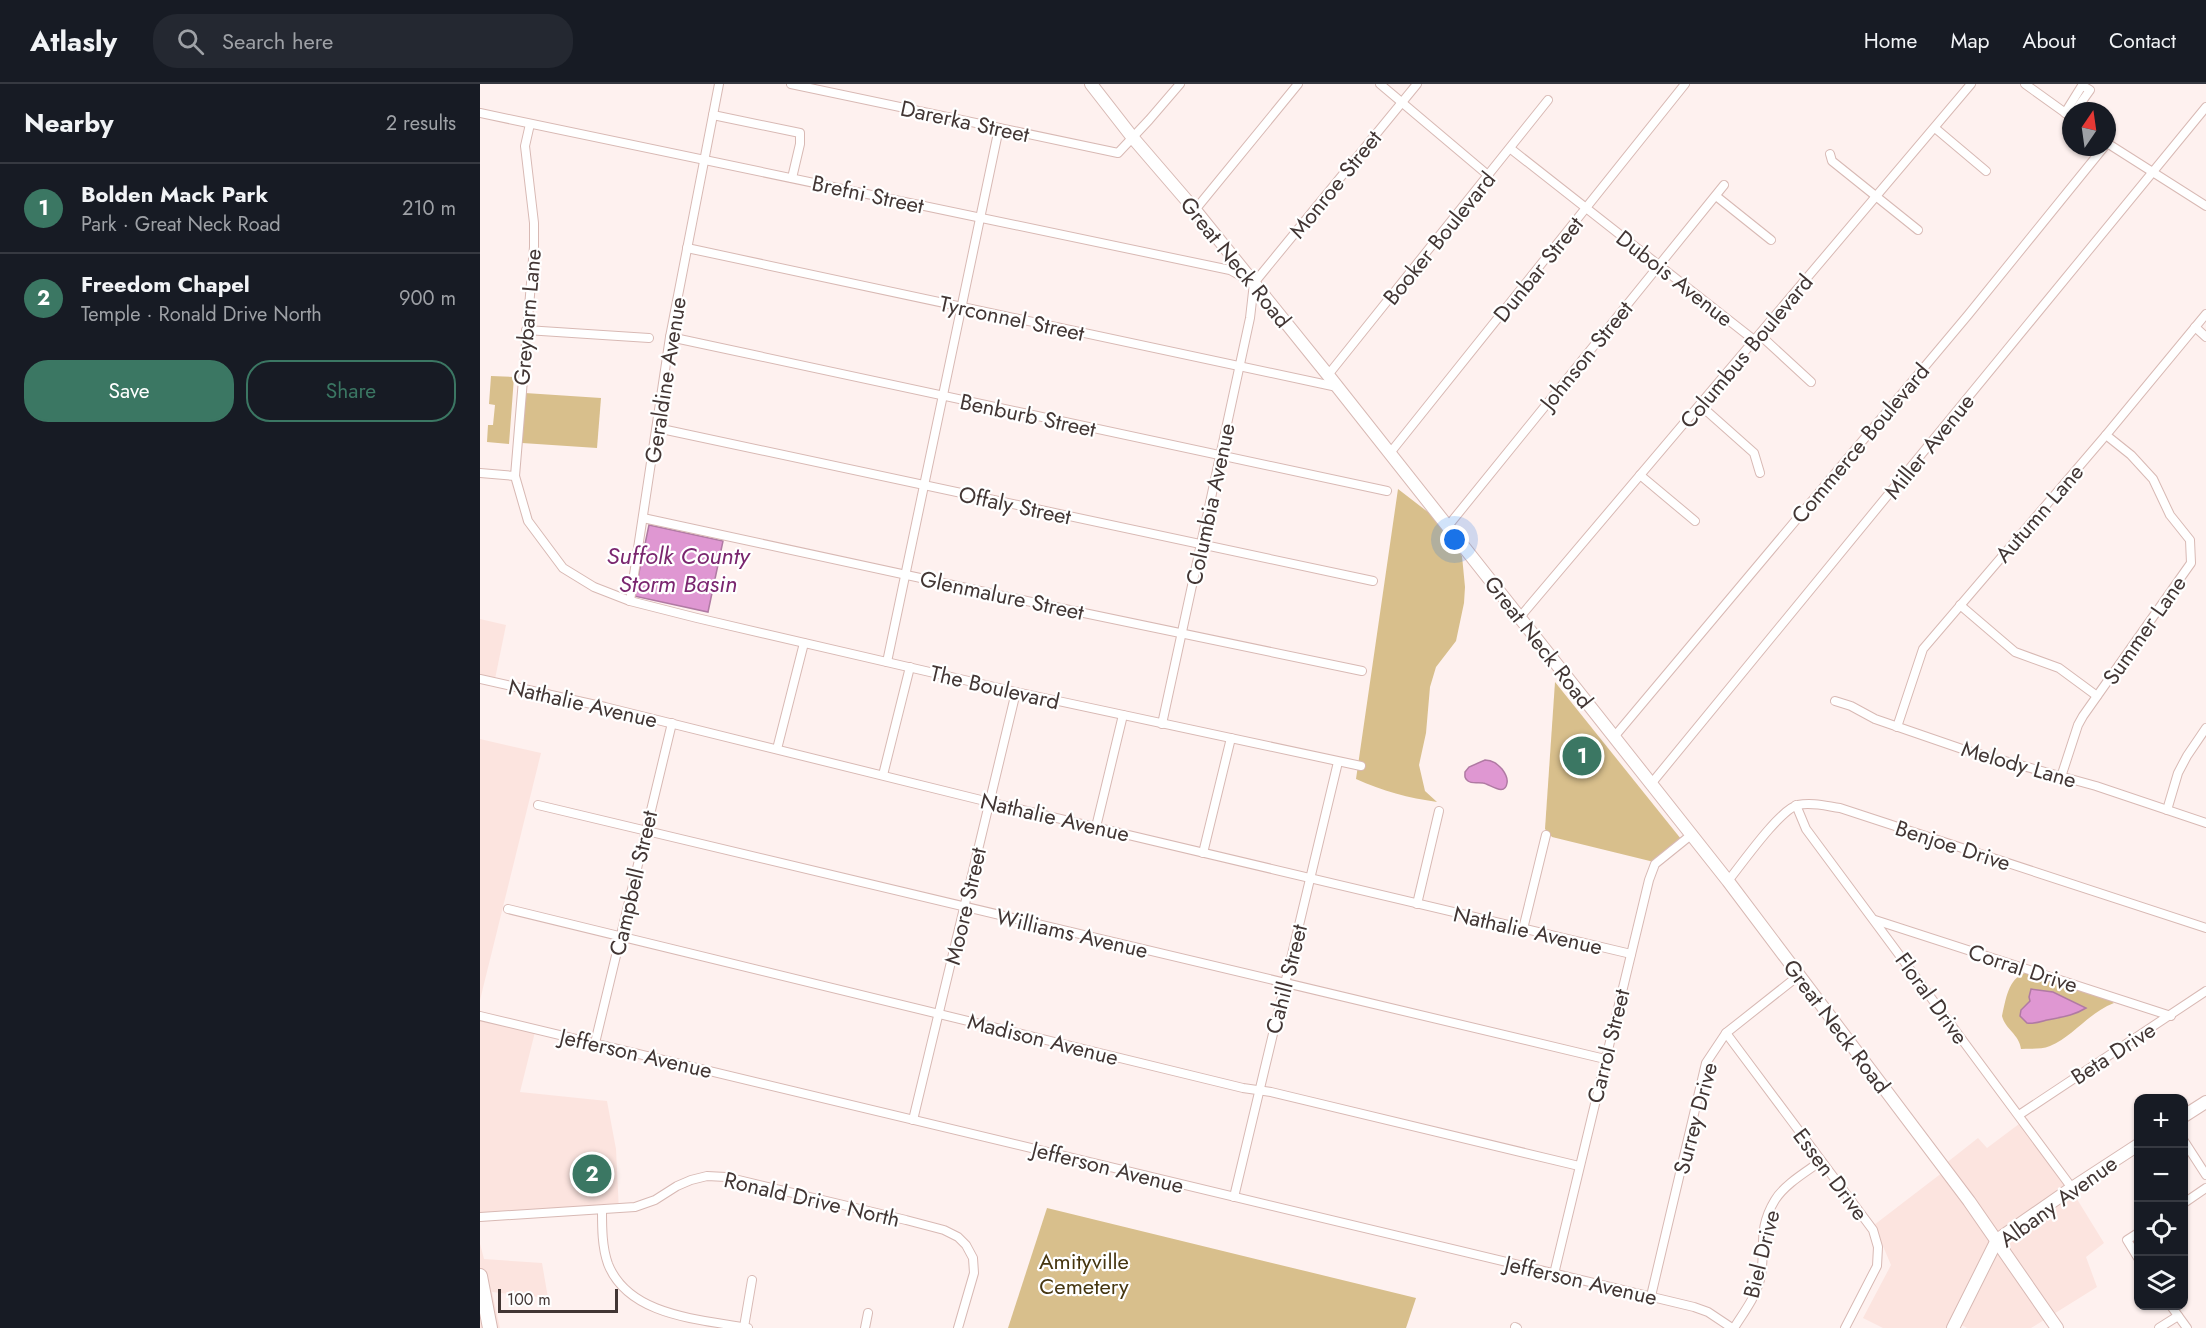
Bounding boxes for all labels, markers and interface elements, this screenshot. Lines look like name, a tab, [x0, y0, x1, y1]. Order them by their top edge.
search box	[153, 14, 573, 68]
text: Atlasly	[30, 21, 117, 62]
icon: search	[174, 25, 207, 58]
text: Search here	[222, 25, 333, 57]
text: Home	[1864, 26, 1917, 56]
text: Map	[1950, 26, 1990, 56]
text: About	[2023, 26, 2076, 56]
text: Contact	[2109, 26, 2176, 56]
street label: Darerka Street	[898, 92, 1033, 150]
north arrow	[2062, 102, 2116, 156]
text: Nearby	[24, 104, 113, 142]
text: 2 results	[386, 109, 456, 138]
street label: Monroe Street	[1281, 122, 1389, 245]
street label: Booker Boulevard	[1375, 164, 1503, 312]
street label: Brefni Street	[809, 167, 928, 222]
text: Bolden Mack Park	[81, 178, 268, 210]
street label: Great Neck Road	[1173, 189, 1299, 335]
text: 1	[38, 194, 49, 223]
text: 210 m	[402, 194, 456, 223]
street label: Dunbar Street	[1485, 209, 1591, 329]
text: Park · Great Neck Road	[81, 210, 281, 239]
street label: Dubois Avenue	[1610, 222, 1740, 334]
street label: Greybarn Lane	[505, 247, 549, 387]
street label: Columbus Boulevard	[1672, 267, 1820, 435]
text: Freedom Chapel	[81, 268, 250, 300]
text: 2	[37, 284, 50, 313]
text: 900 m	[399, 284, 456, 313]
street label: Tyrconnel Street	[936, 287, 1088, 349]
street label: Johnson Street	[1530, 293, 1640, 419]
street label: Geraldine Avenue	[636, 295, 694, 465]
text: Temple · Ronald Drive North	[81, 300, 322, 329]
street label: Commerce Boulevard	[1783, 356, 1937, 530]
button: Save	[24, 360, 234, 422]
button: Share	[246, 360, 456, 422]
street label: Benburb Street	[957, 385, 1100, 445]
street label: Miller Avenue	[1876, 386, 1982, 506]
street label: Columbia Avenue	[1177, 420, 1243, 588]
street label: Autumn Lane	[1987, 457, 2091, 569]
street label: Offaly Street	[956, 477, 1075, 533]
your location	[1440, 525, 1469, 554]
water label: Suffolk County Storm Basin	[607, 538, 751, 601]
street label: Glenmalure Street	[917, 562, 1088, 628]
street label: Great Neck Road	[1477, 569, 1601, 715]
street label: Summer Lane	[2095, 569, 2193, 691]
street label: The Boulevard	[927, 657, 1063, 717]
street label: Nathalie Avenue	[505, 670, 661, 736]
street label: Melody Lane	[1958, 732, 2080, 796]
pin: 1	[1562, 734, 1602, 778]
street label: Nathalie Avenue	[977, 784, 1133, 850]
street label: Campbell Street	[601, 806, 665, 959]
street label: Benjoe Drive	[1891, 811, 2015, 879]
street label: Moore Street	[936, 843, 994, 968]
street label: Nathalie Avenue	[1450, 897, 1606, 963]
street label: Williams Avenue	[993, 900, 1151, 966]
street label: Cahill Street	[1257, 920, 1315, 1037]
street label: Corral Drive	[1964, 935, 2082, 1001]
street label: Floral Drive	[1888, 945, 1976, 1051]
street label: Great Neck Road	[1776, 952, 1898, 1100]
street label: Carrol Street	[1578, 985, 1638, 1106]
street label: Madison Avenue	[964, 1005, 1122, 1073]
street label: Beta Drive	[2064, 1014, 2162, 1092]
street label: Jefferson Avenue	[554, 1019, 715, 1086]
street label: Surrey Drive	[1665, 1059, 1725, 1177]
map controls	[2134, 1094, 2188, 1310]
button: +	[2134, 1094, 2188, 1148]
street label: Essen Drive	[1786, 1121, 1876, 1227]
street label: Jefferson Avenue	[1026, 1132, 1187, 1201]
street label: Albany Avenue	[1992, 1147, 2124, 1255]
button: −	[2134, 1148, 2188, 1202]
pin: 2	[572, 1152, 612, 1196]
street label: Ronald Drive North	[721, 1163, 903, 1235]
button: locate	[2134, 1202, 2188, 1256]
street label: Biel Drive	[1735, 1207, 1787, 1301]
park label: Amityville Cemetery	[1039, 1245, 1129, 1302]
street label: Jefferson Avenue	[1499, 1246, 1660, 1313]
button: layers	[2134, 1256, 2188, 1310]
scale bar	[498, 1286, 618, 1314]
text: 100 m	[507, 1288, 551, 1311]

